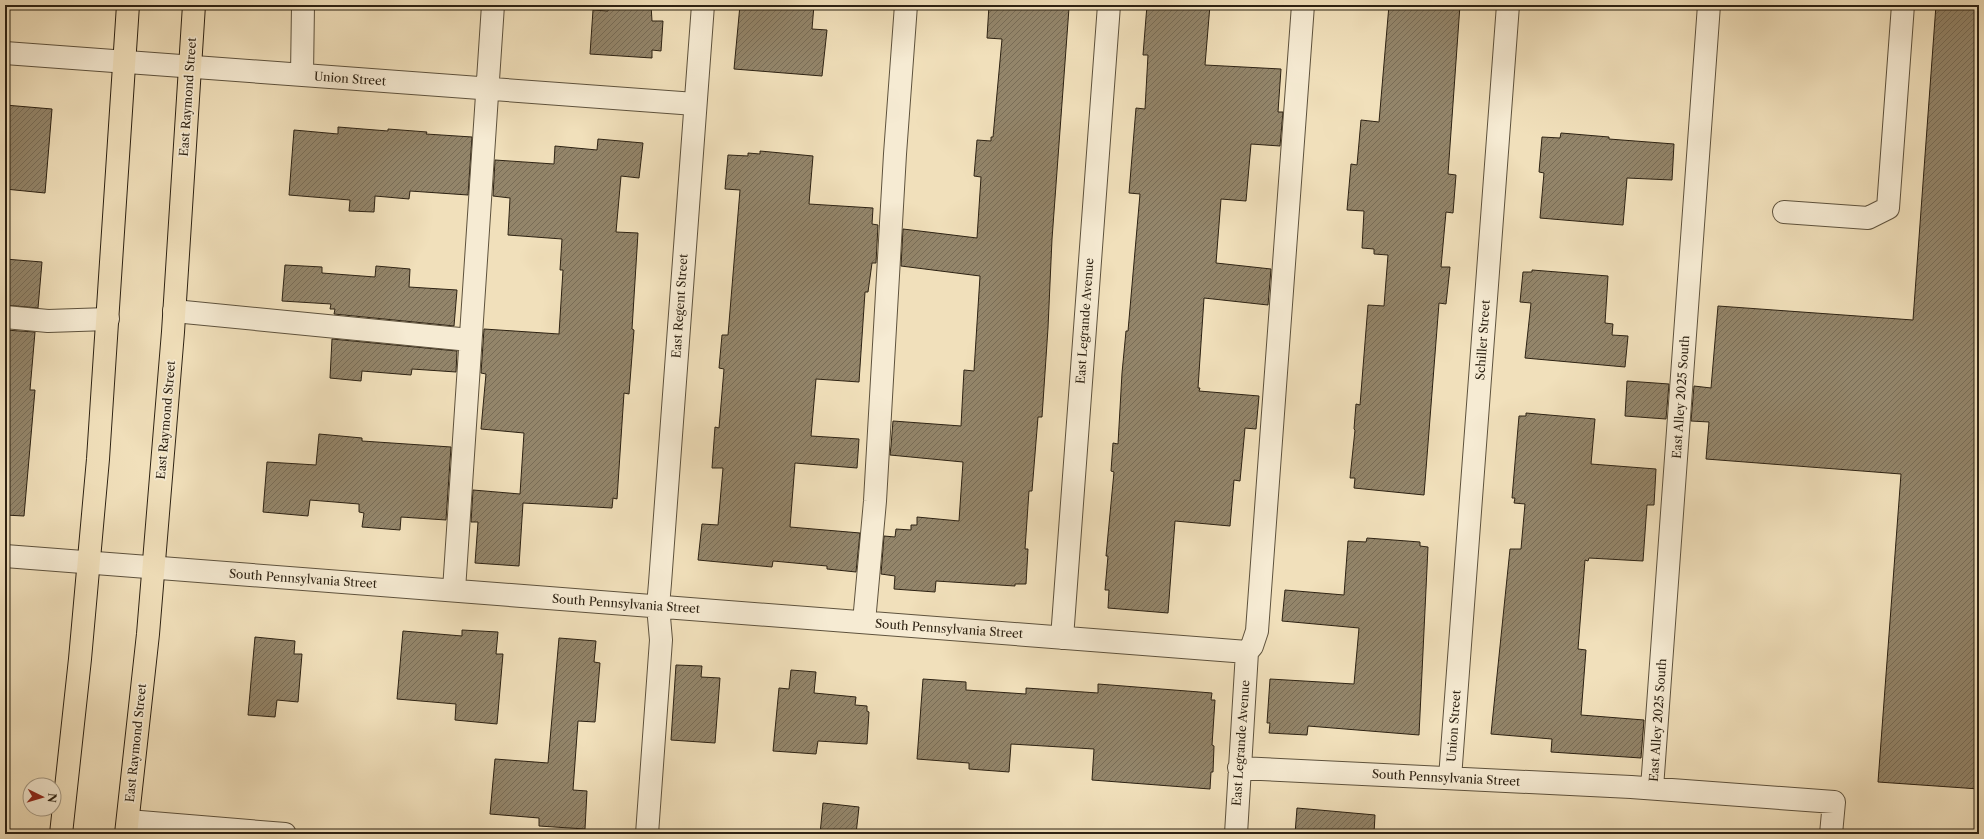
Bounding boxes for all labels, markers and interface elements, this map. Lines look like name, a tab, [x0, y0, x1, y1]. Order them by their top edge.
street label: East Raymond Street	[176, 36, 199, 157]
street label: Union Street	[313, 69, 387, 89]
street label: East Regent Street	[668, 253, 691, 359]
street label: East Legrande Avenue	[1073, 257, 1096, 385]
street label: Schiller Street	[1472, 299, 1493, 381]
street label: East Alley 2025 South	[1669, 334, 1692, 459]
street label: East Raymond Street	[153, 359, 178, 480]
street label: South Pennsylvania Street	[228, 566, 378, 591]
street label: South Pennsylvania Street	[551, 591, 701, 616]
street label: South Pennsylvania Street	[874, 616, 1024, 641]
street label: East Alley 2025 South	[1646, 657, 1669, 782]
street label: East Legrande Avenue	[1229, 679, 1252, 807]
street label: East Raymond Street	[122, 682, 149, 803]
street label: Union Street	[1444, 689, 1464, 763]
street label: South Pennsylvania Street	[1371, 766, 1521, 789]
north arrow	[22, 777, 62, 817]
text: N	[45, 792, 59, 804]

